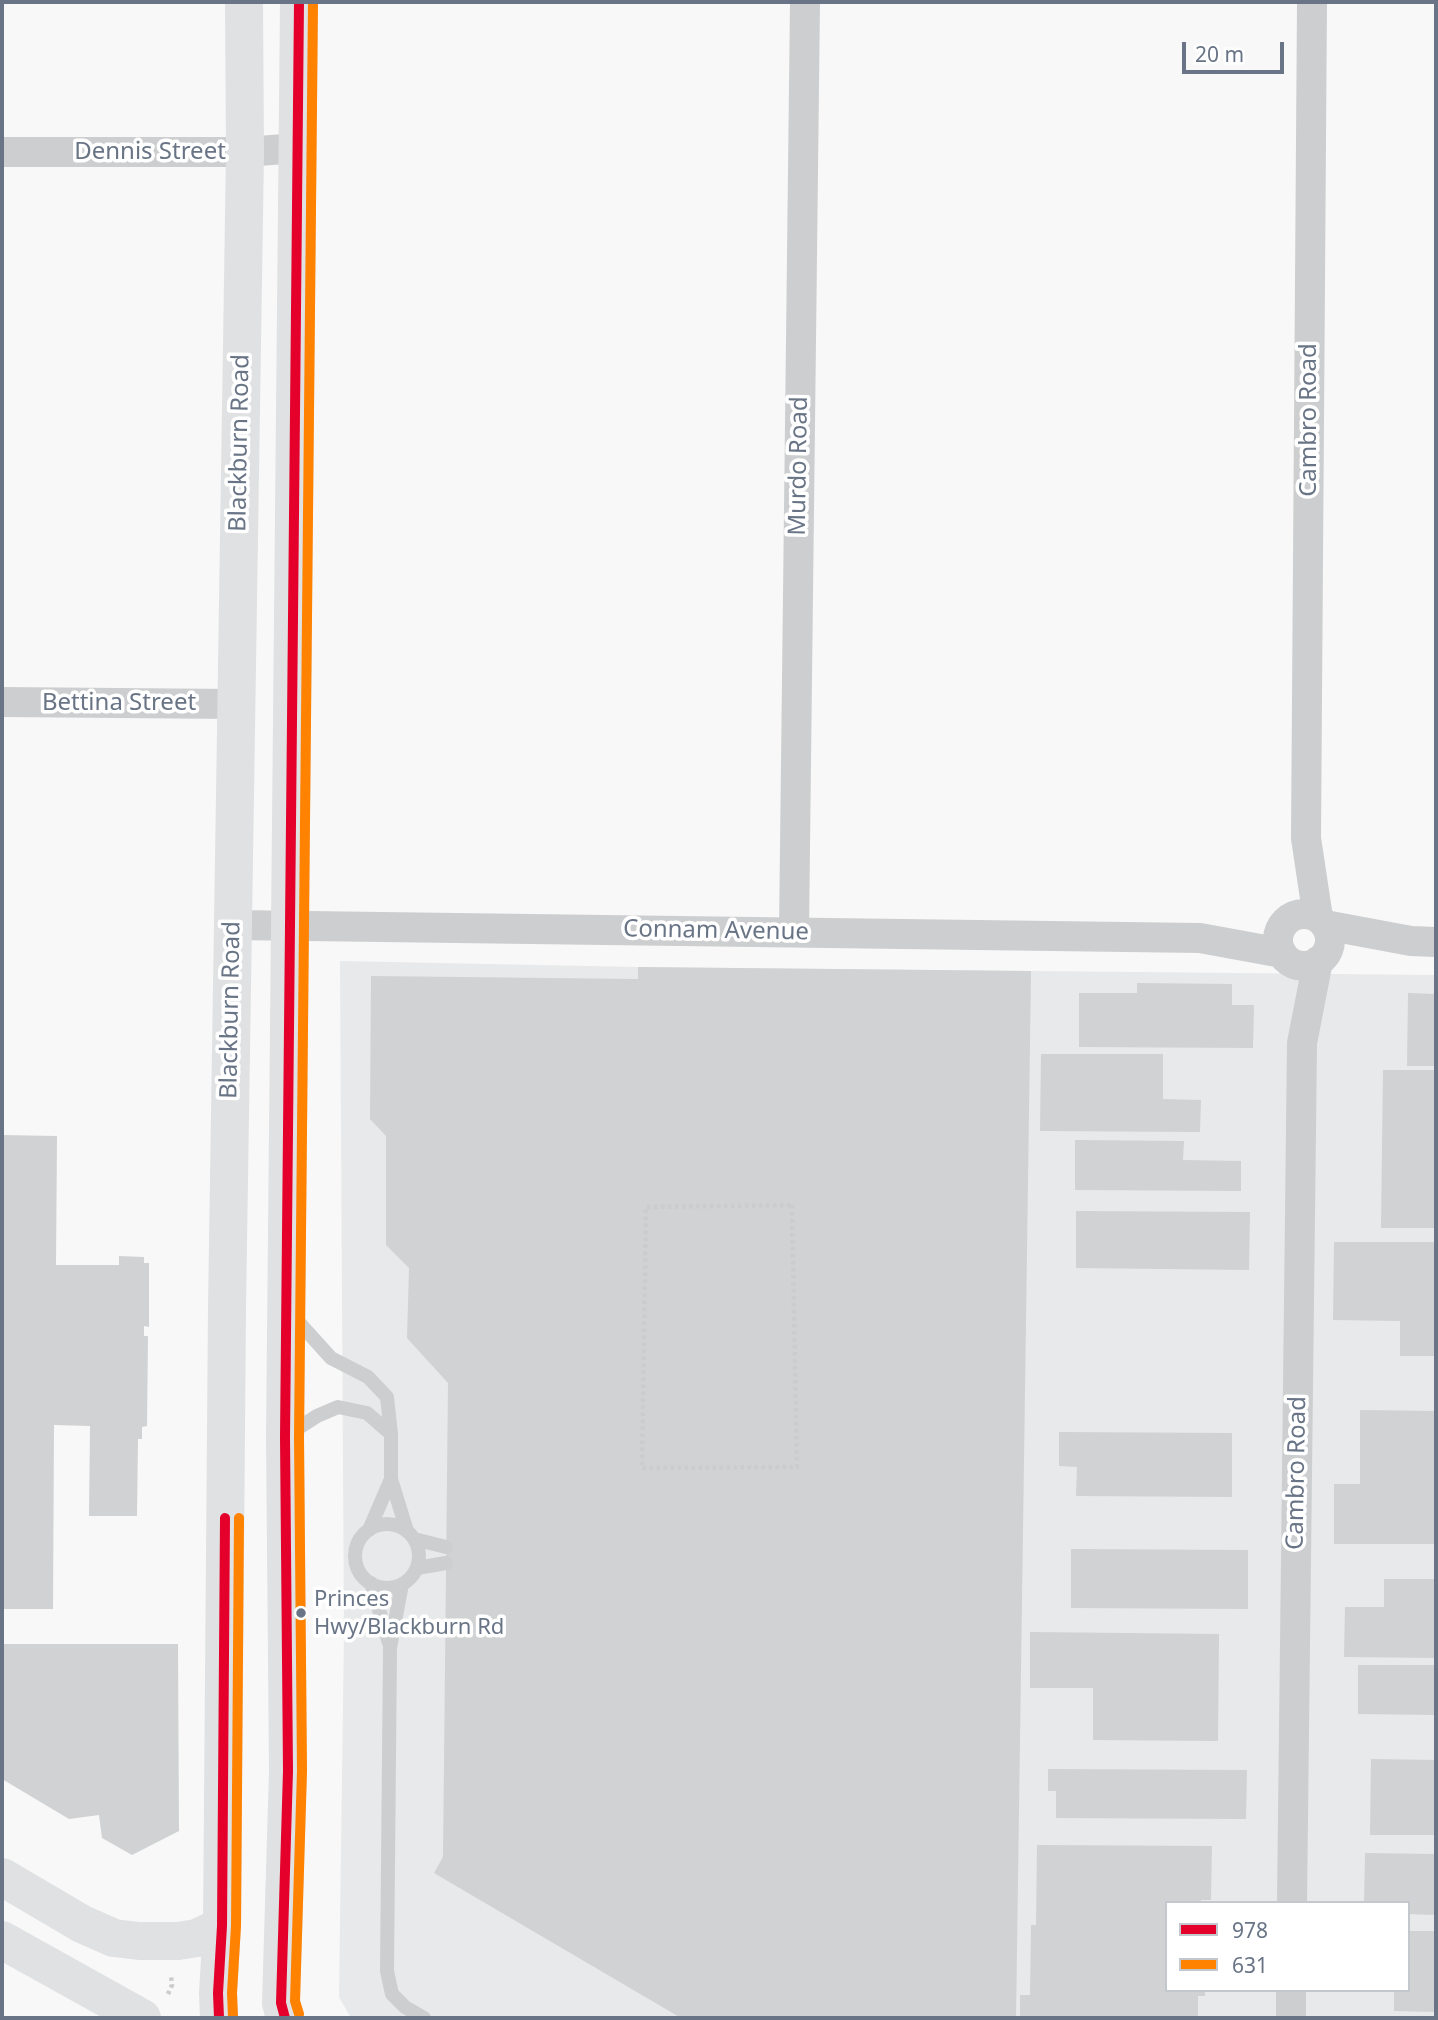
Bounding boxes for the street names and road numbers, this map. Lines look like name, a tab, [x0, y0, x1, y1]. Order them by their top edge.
street label: Dennis Street	[74, 138, 226, 166]
street label: Cambro Road	[1295, 343, 1323, 497]
street label: Blackburn Road	[224, 354, 256, 532]
street label: Murdo Road	[783, 396, 815, 536]
street label: Bettina Street	[42, 689, 196, 717]
street label: Connam Avenue	[623, 915, 809, 947]
street label: Blackburn Road	[215, 921, 247, 1099]
street label: Cambro Road	[1281, 1396, 1313, 1550]

